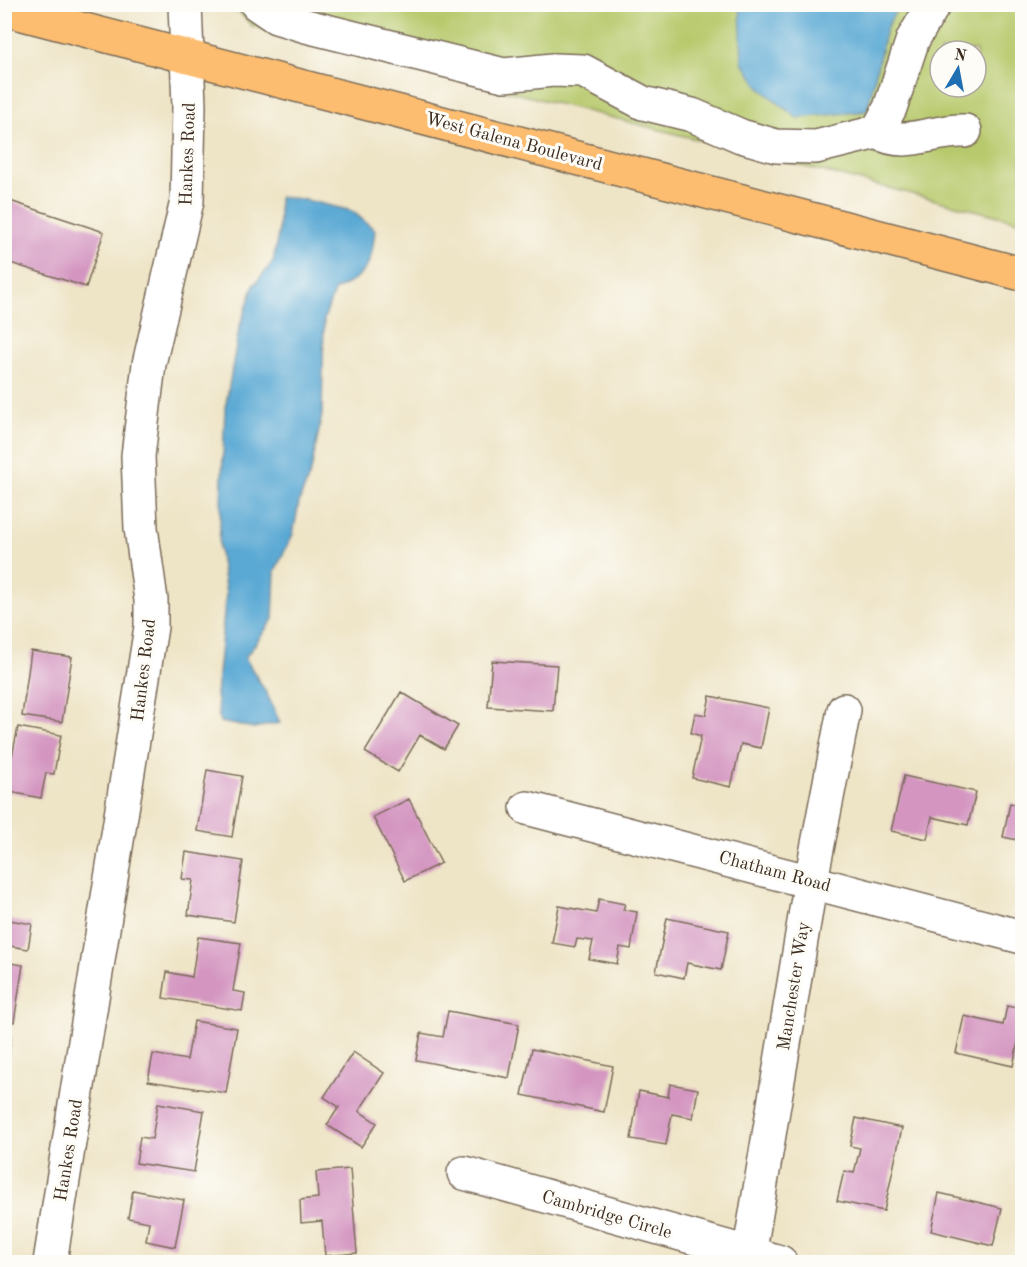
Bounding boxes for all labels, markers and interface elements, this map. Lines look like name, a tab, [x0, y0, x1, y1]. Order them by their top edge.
north arrow	[928, 39, 988, 99]
text: N	[953, 47, 968, 65]
street label: Hankes Road	[177, 102, 199, 206]
street label: West Galena Boulevard	[423, 110, 604, 174]
street label: Hankes Road	[129, 618, 159, 723]
street label: Chatham Road	[717, 848, 833, 896]
street label: Manchester Way	[775, 920, 813, 1052]
street label: Hankes Road	[52, 1098, 86, 1203]
street label: Cambridge Circle	[540, 1188, 674, 1242]

